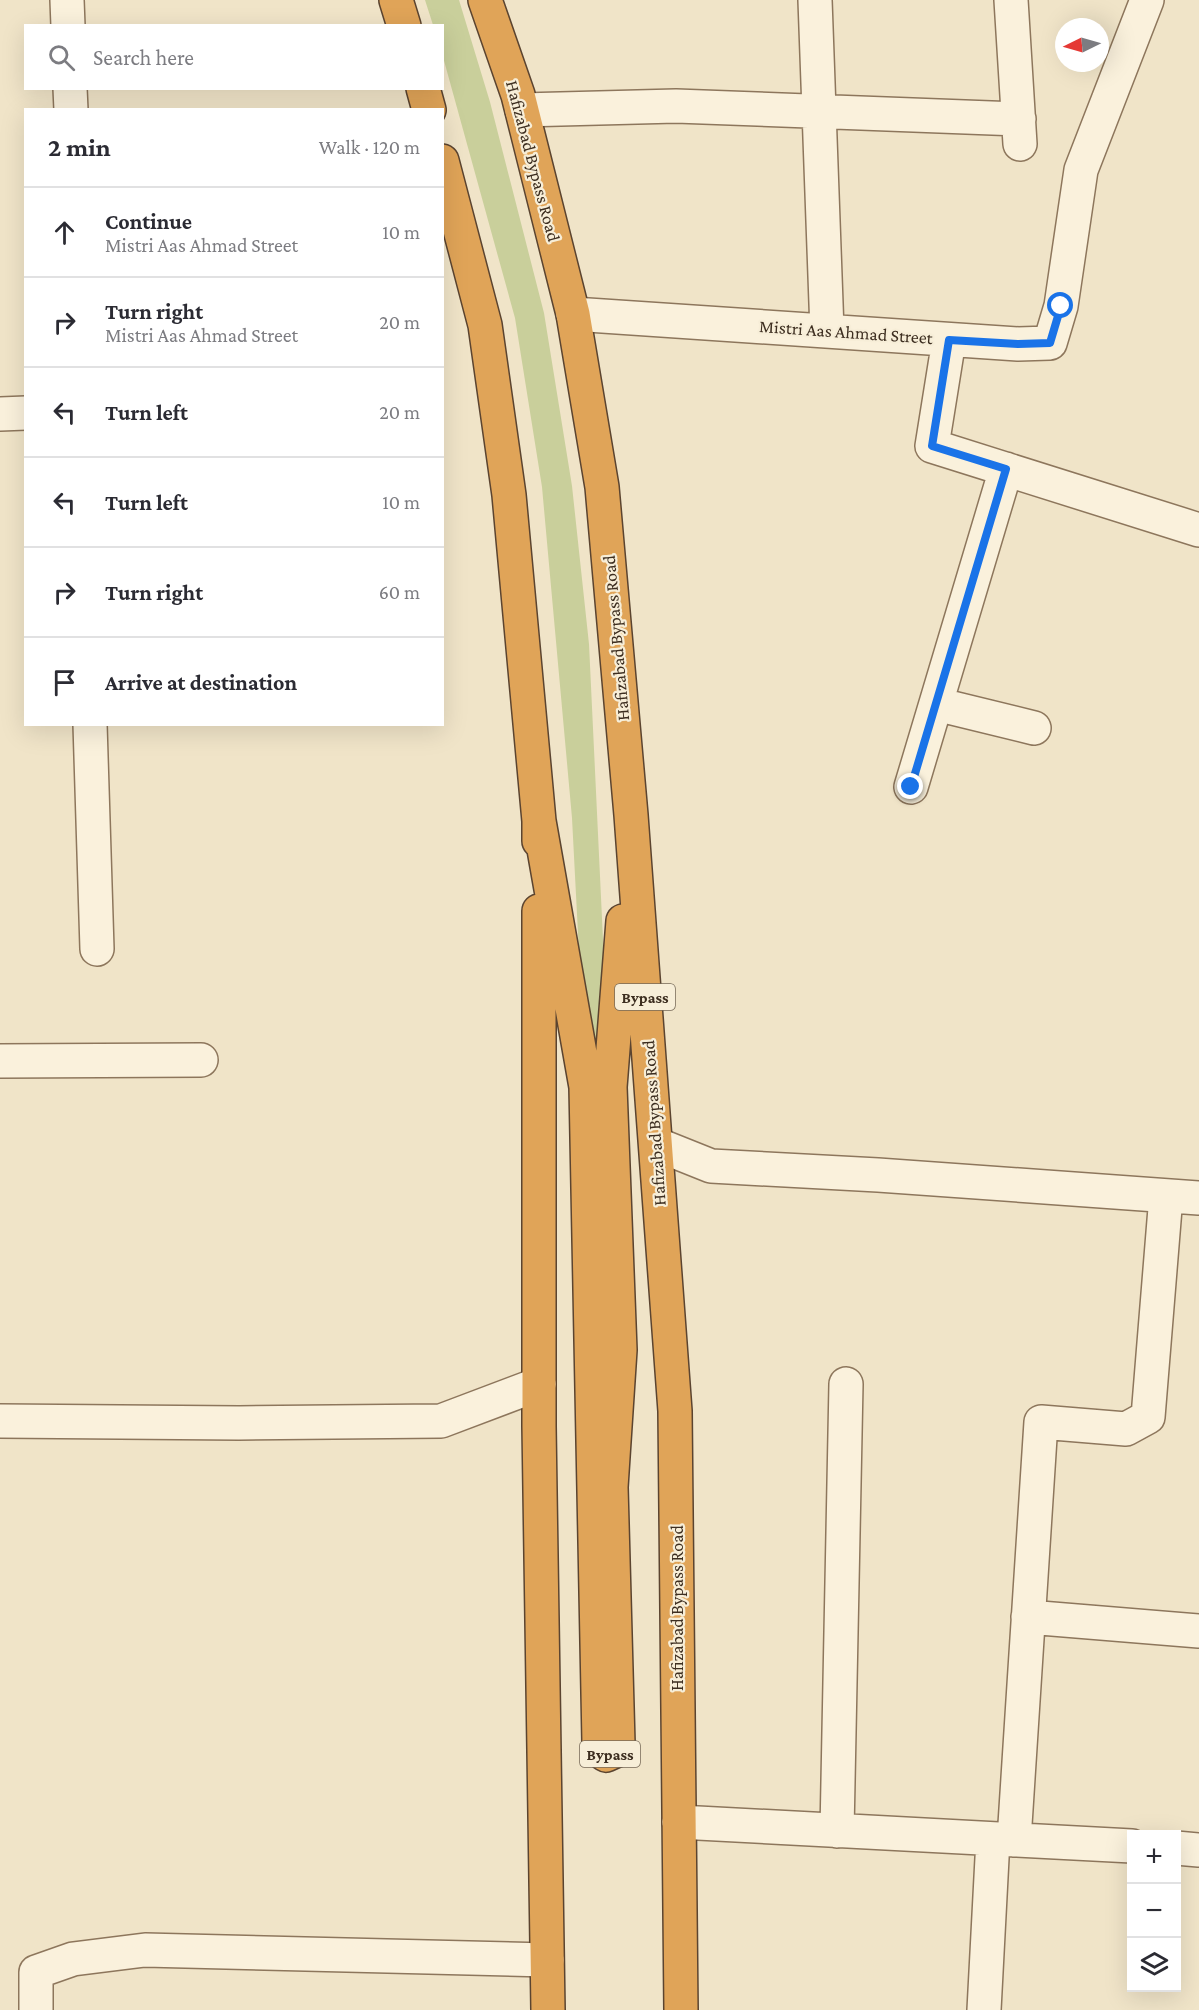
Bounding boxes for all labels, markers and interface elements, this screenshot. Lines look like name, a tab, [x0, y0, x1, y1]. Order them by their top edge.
north arrow	[1055, 18, 1109, 72]
search box	[24, 24, 444, 90]
icon: search	[45, 41, 78, 74]
text: Search here	[93, 45, 194, 70]
street label: Hafizabad Bypass Road	[502, 78, 564, 244]
text: 2 min	[48, 133, 111, 162]
text: Walk · 120 m	[319, 136, 420, 158]
text: Continue	[105, 209, 192, 234]
icon: ahead	[48, 216, 81, 249]
text: 10 m	[382, 221, 420, 243]
text: Mistri Aas Ahmad Street	[105, 234, 298, 256]
route start	[1047, 292, 1073, 318]
text: Turn right	[105, 299, 203, 324]
icon: right	[48, 306, 81, 339]
text: 20 m	[379, 311, 420, 333]
street label: Mistri Aas Ahmad Street	[759, 316, 934, 348]
text: Mistri Aas Ahmad Street	[105, 324, 298, 346]
icon: left	[48, 396, 81, 429]
text: Turn left	[105, 400, 188, 425]
text: 20 m	[379, 401, 420, 423]
icon: left	[48, 486, 81, 519]
text: Turn left	[105, 490, 188, 515]
text: 10 m	[382, 491, 420, 513]
street label: Hafizabad Bypass Road	[599, 554, 633, 722]
icon: right	[48, 576, 81, 609]
text: Turn right	[105, 580, 203, 605]
text: 60 m	[379, 581, 420, 603]
icon: arrive	[48, 666, 81, 699]
text: Arrive at destination	[105, 670, 297, 695]
route end	[897, 773, 923, 799]
road number: Bypass	[615, 984, 675, 1010]
street label: Hafizabad Bypass Road	[638, 1039, 670, 1207]
street label: Hafizabad Bypass Road	[667, 1524, 687, 1691]
road number: Bypass	[580, 1741, 640, 1767]
map controls	[1127, 1830, 1181, 1992]
button: +	[1127, 1830, 1181, 1884]
button: −	[1127, 1884, 1181, 1938]
button: layers	[1127, 1938, 1181, 1992]

